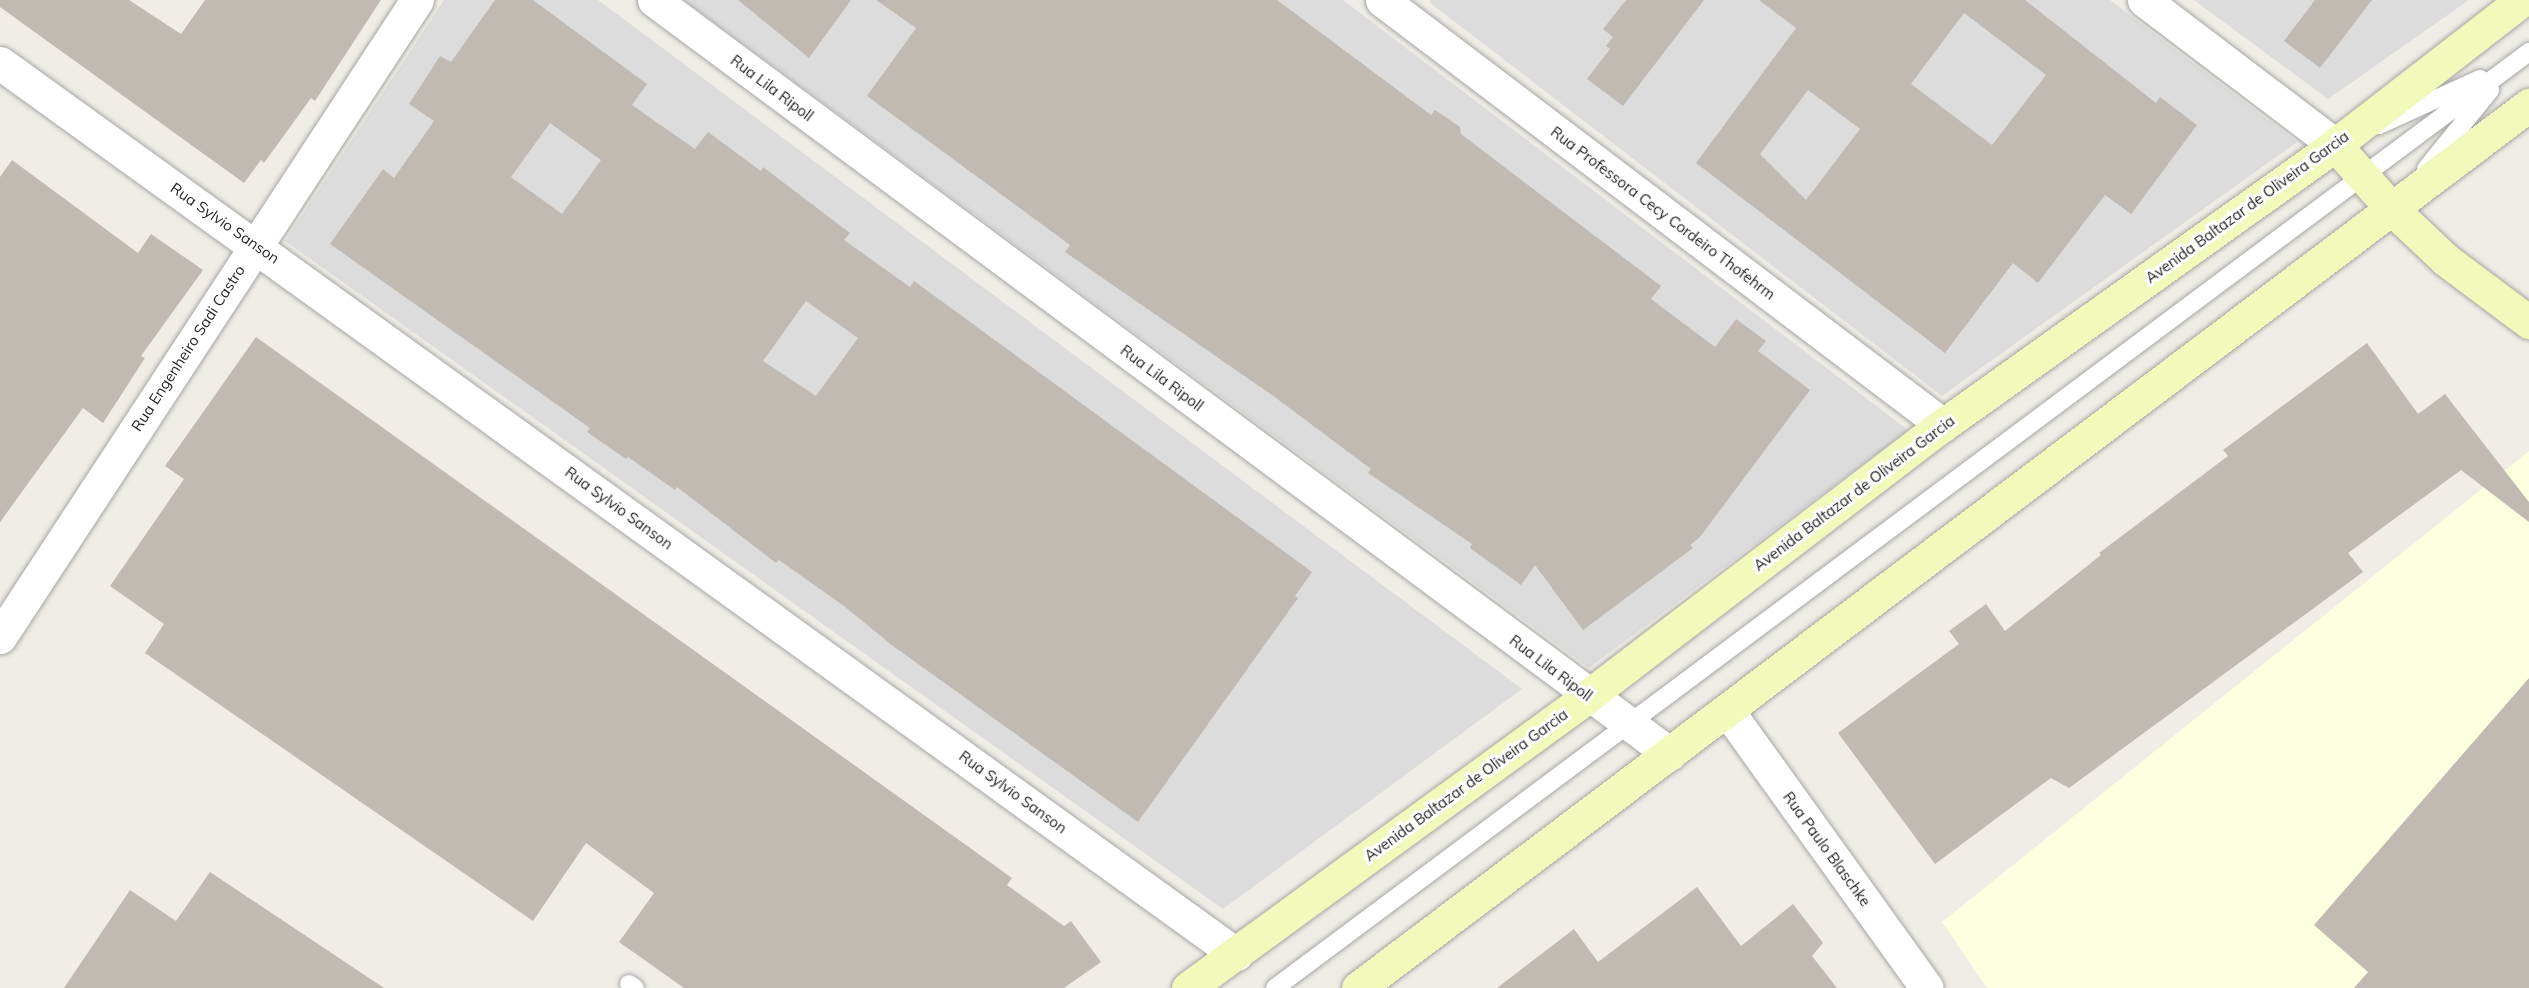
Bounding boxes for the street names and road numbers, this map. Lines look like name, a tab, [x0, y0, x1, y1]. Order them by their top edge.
street label: Rua Lila Ripoll	[727, 51, 817, 125]
street label: Rua Professora Cecy Cordeiro Thofehrm	[1547, 123, 1779, 303]
street label: Avenida Baltazar de Oliveira Garcia	[2142, 127, 2352, 287]
street label: Rua Sylvio Sanson	[167, 179, 283, 267]
street label: Rua Engenheiro Sadi Castro	[128, 262, 248, 434]
street label: Rua Lila Ripoll	[1117, 341, 1207, 415]
street label: Avenida Baltazar de Oliveira Garcia	[1750, 411, 1958, 575]
street label: Rua Sylvio Sanson	[562, 463, 676, 553]
street label: Rua Lila Ripoll	[1506, 631, 1596, 705]
street label: Avenida Baltazar de Oliveira Garcia	[1361, 705, 1571, 865]
street label: Rua Sylvio Sanson	[956, 747, 1070, 837]
street label: Rua Paulo Blaschke	[1779, 788, 1875, 910]

